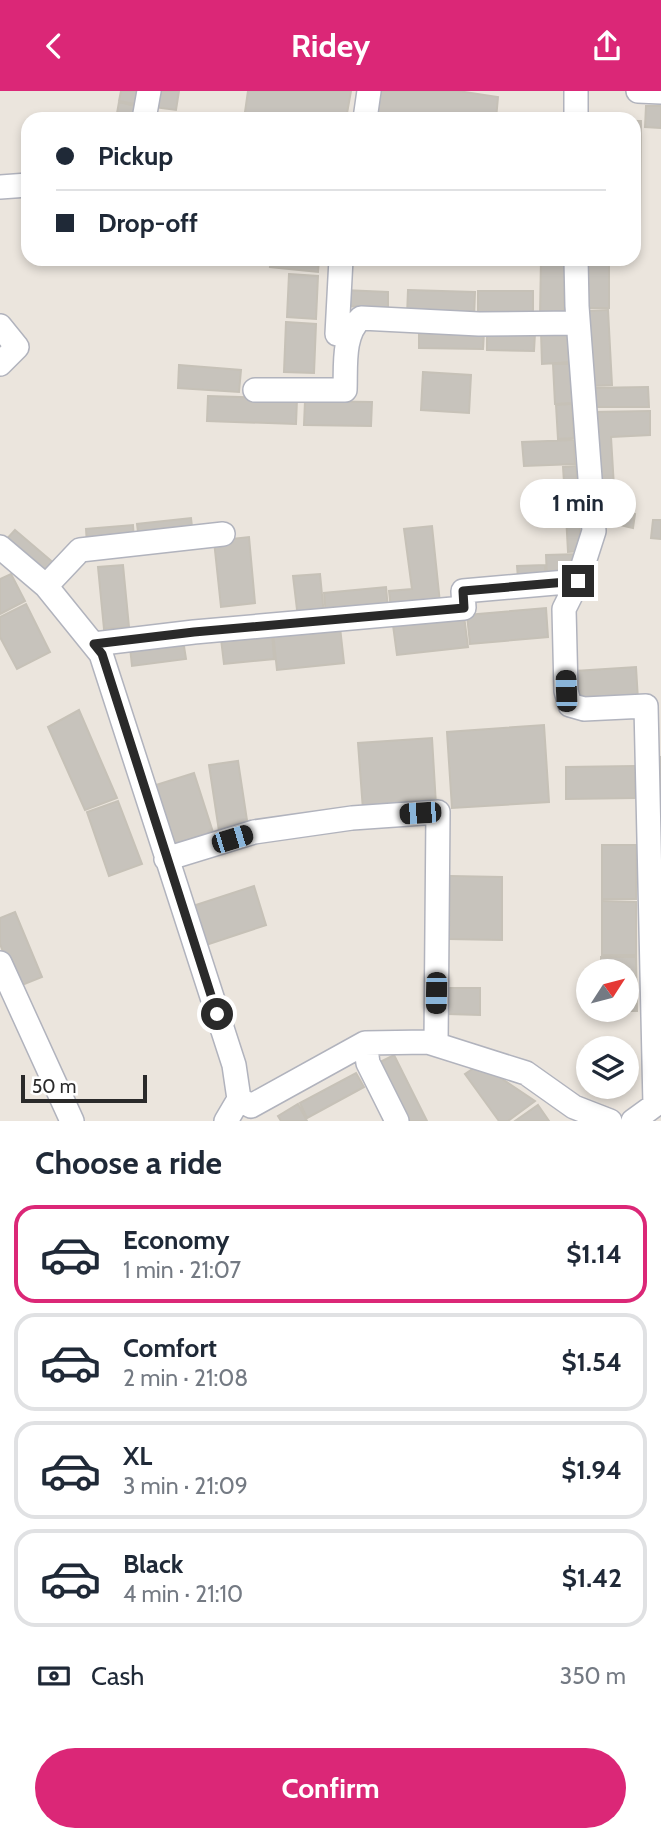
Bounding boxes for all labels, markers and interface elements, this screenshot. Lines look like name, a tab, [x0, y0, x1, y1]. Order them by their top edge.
text: Ridey	[291, 26, 370, 65]
icon: back	[35, 27, 73, 65]
icon: share	[588, 27, 626, 65]
text: Pickup	[98, 140, 173, 172]
text: Drop-off	[98, 207, 198, 239]
callout: 1 min	[520, 479, 636, 529]
text: 1 min	[552, 489, 604, 517]
route end	[562, 565, 594, 597]
car	[555, 670, 578, 712]
car	[399, 801, 442, 825]
car	[209, 823, 256, 855]
north arrow	[576, 959, 639, 1022]
map controls	[576, 959, 639, 1099]
car	[426, 972, 447, 1014]
route start	[201, 998, 233, 1030]
button: layers	[576, 1036, 639, 1099]
scale bar	[21, 1072, 147, 1104]
text: 50 m	[32, 1075, 76, 1098]
text: Choose a ride	[35, 1143, 222, 1182]
icon: car	[39, 1223, 102, 1286]
text: Economy	[123, 1224, 229, 1256]
text: $1.14	[566, 1238, 622, 1270]
text: 1 min · 21:07	[123, 1256, 241, 1284]
icon: car	[39, 1331, 102, 1394]
text: Comfort	[123, 1332, 217, 1364]
text: $1.54	[561, 1346, 622, 1378]
text: 2 min · 21:08	[123, 1364, 248, 1392]
icon: car	[39, 1439, 102, 1502]
text: XL	[123, 1440, 152, 1472]
text: $1.94	[561, 1454, 622, 1486]
text: 3 min · 21:09	[123, 1472, 248, 1500]
icon: car	[39, 1547, 102, 1610]
text: Black	[123, 1548, 183, 1580]
text: $1.42	[562, 1562, 622, 1594]
text: 4 min · 21:10	[123, 1580, 243, 1608]
icon: cash	[35, 1657, 73, 1695]
text: Cash	[91, 1660, 144, 1692]
text: 350 m	[560, 1662, 626, 1690]
button: Confirm	[35, 1748, 626, 1828]

